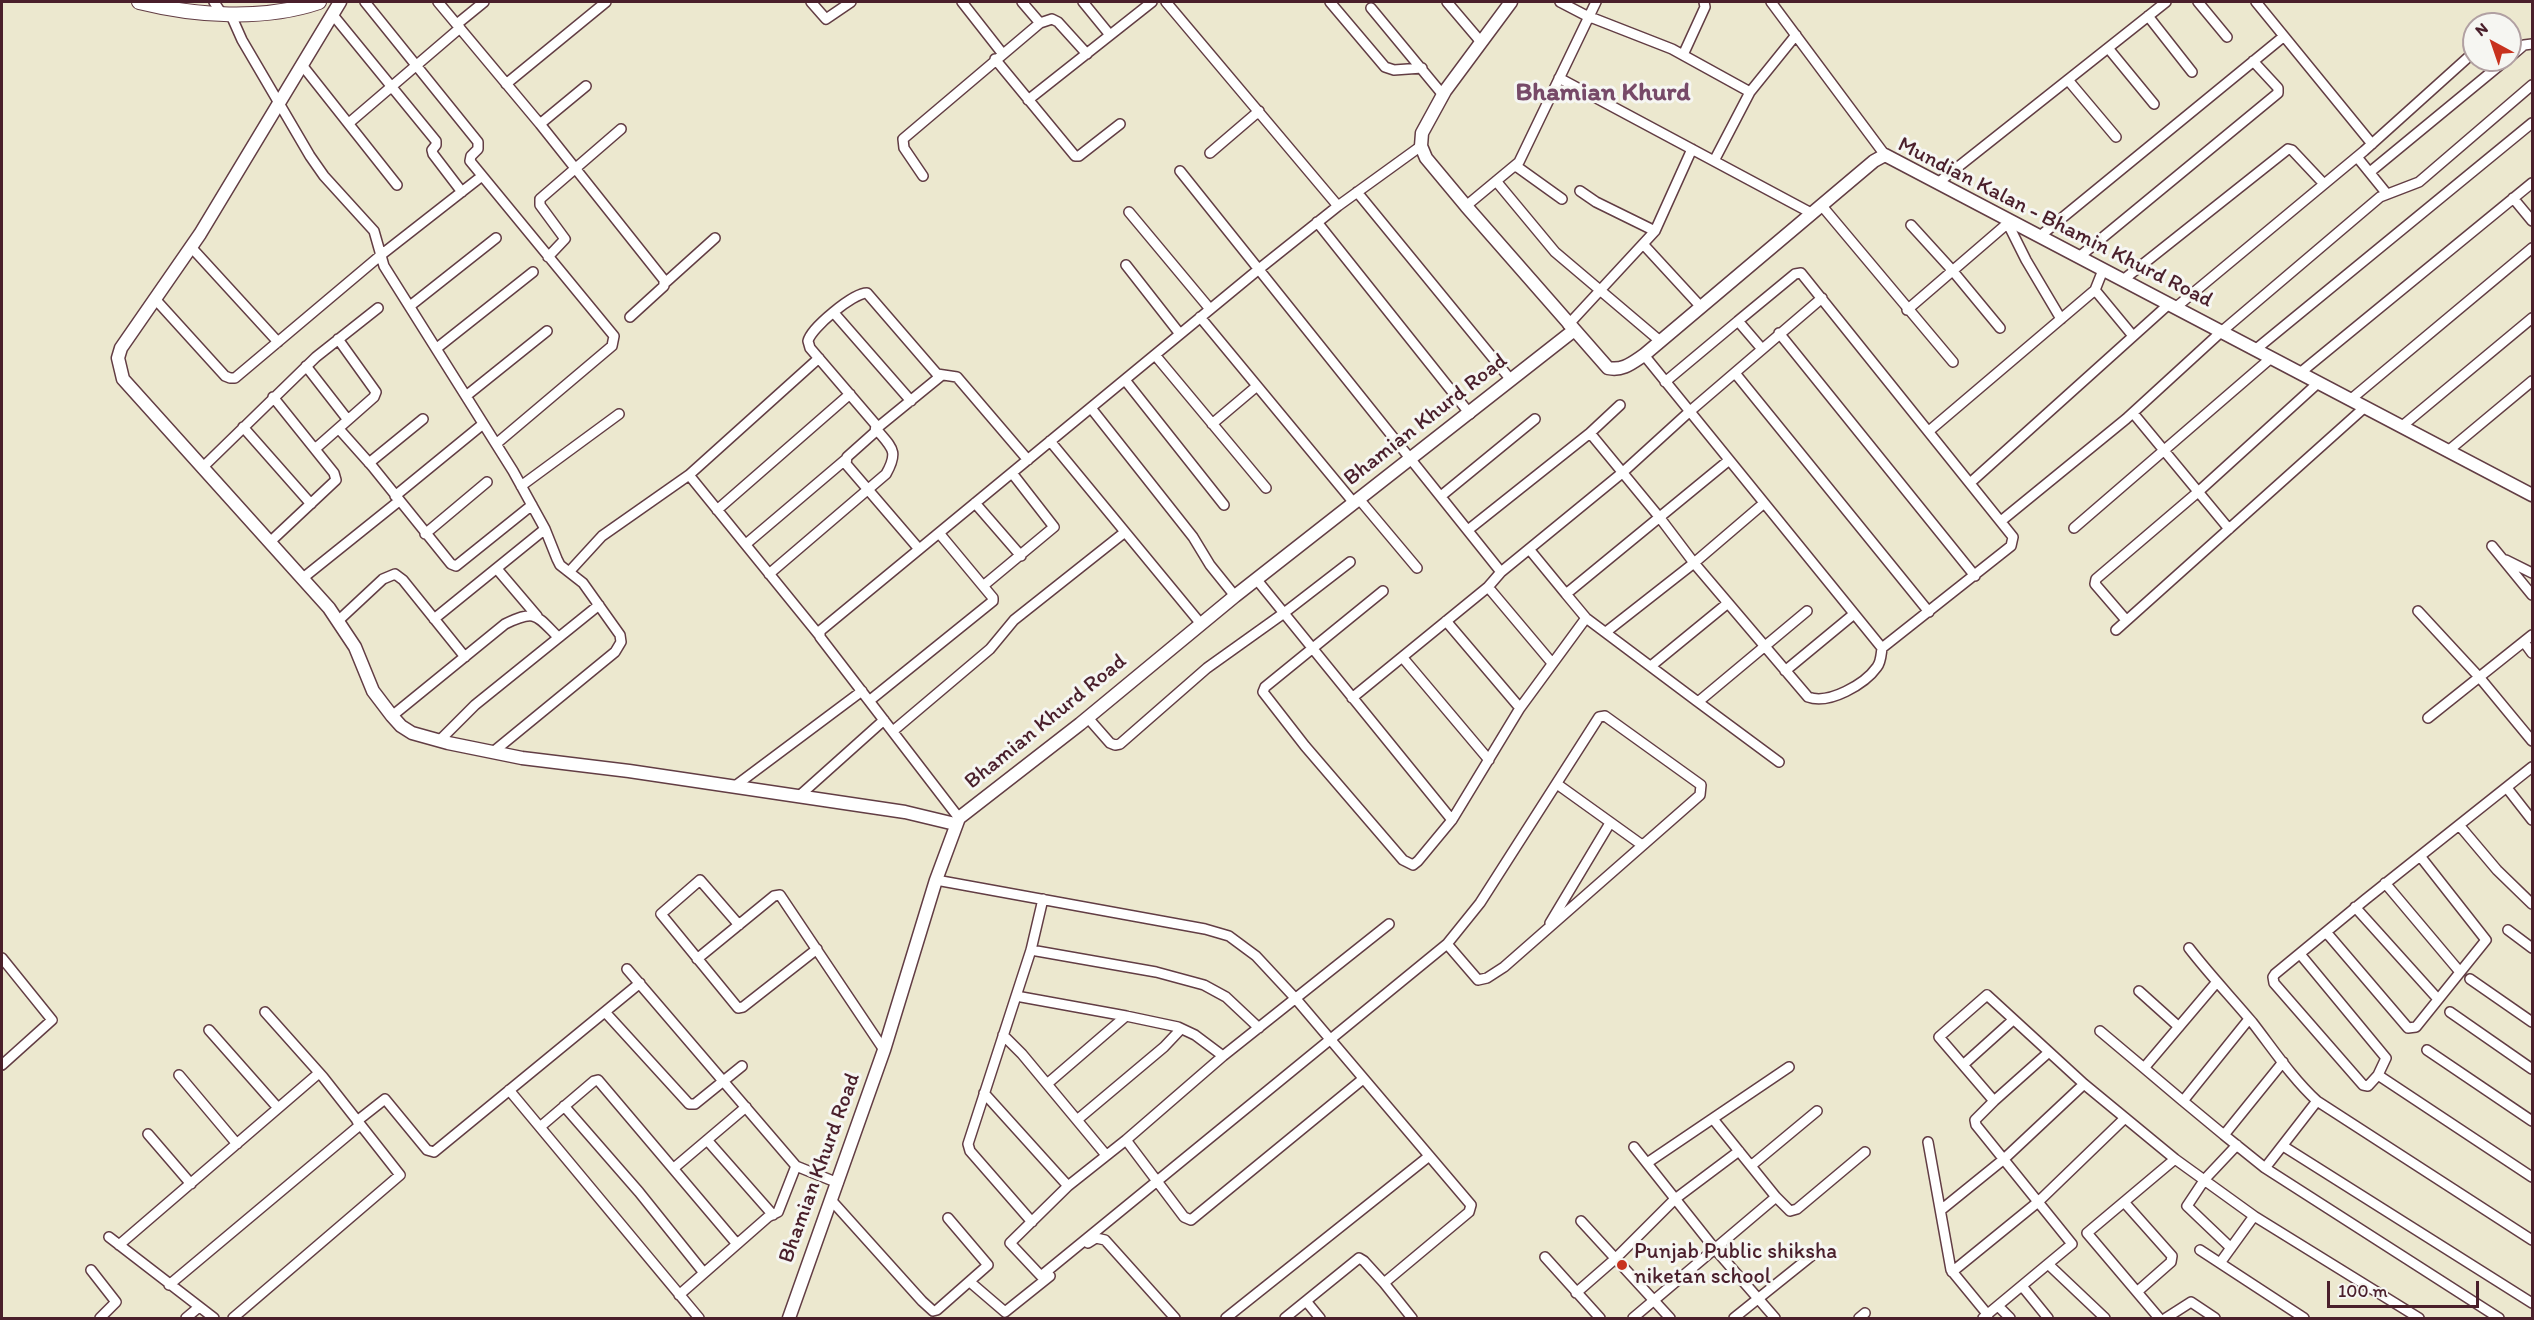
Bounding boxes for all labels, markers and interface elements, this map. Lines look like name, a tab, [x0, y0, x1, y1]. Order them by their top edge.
north arrow	[2462, 12, 2522, 72]
text: N	[2471, 19, 2492, 40]
district label: Bhamian Khurd	[1516, 77, 1690, 109]
street label: Mundian Kalan - Bhamin Khurd Road	[1893, 132, 2217, 314]
street label: Bhamian Khurd Road	[1339, 348, 1513, 492]
street label: Bhamian Khurd Road	[960, 649, 1132, 795]
street label: Bhamian Khurd Road	[773, 1069, 867, 1267]
place label: Punjab Public shiksha niketan school	[1634, 1239, 1837, 1290]
marker: Punjab Public shiksha niketan school	[1615, 1258, 1629, 1272]
scale bar	[2330, 1269, 2482, 1307]
text: 100 m	[2338, 1280, 2388, 1302]

